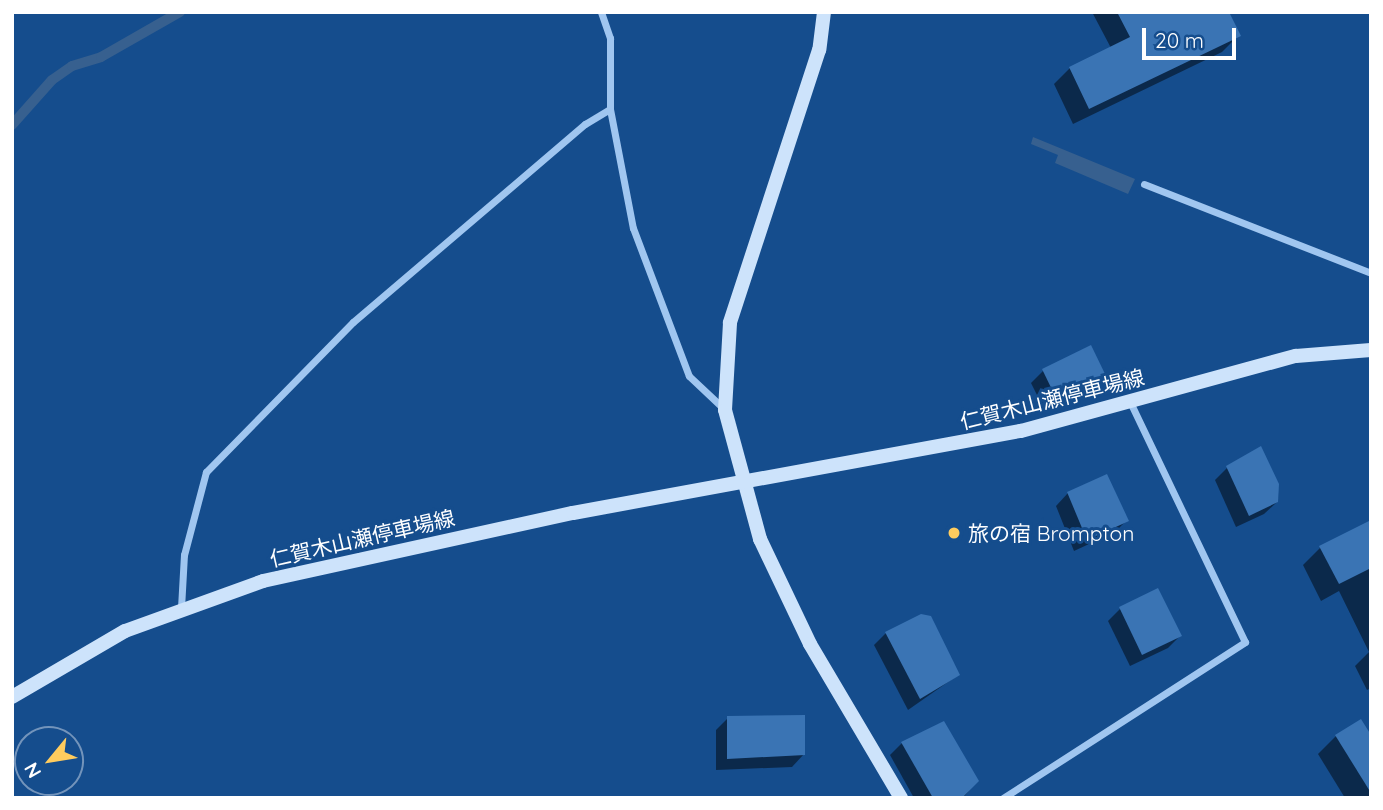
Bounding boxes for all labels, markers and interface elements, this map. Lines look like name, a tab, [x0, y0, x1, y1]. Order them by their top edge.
scale bar	[1145, 14, 1240, 58]
text: 20 m	[1155, 27, 1204, 53]
street label: 仁賀木山瀬停車場線	[957, 364, 1147, 434]
street label: 仁賀木山瀬停車場線	[267, 504, 457, 572]
place label: 旅の宿 Brompton	[968, 520, 1134, 546]
marker: 旅の宿 Brompton	[946, 525, 962, 541]
north arrow	[14, 726, 84, 796]
text: N	[19, 758, 46, 783]

